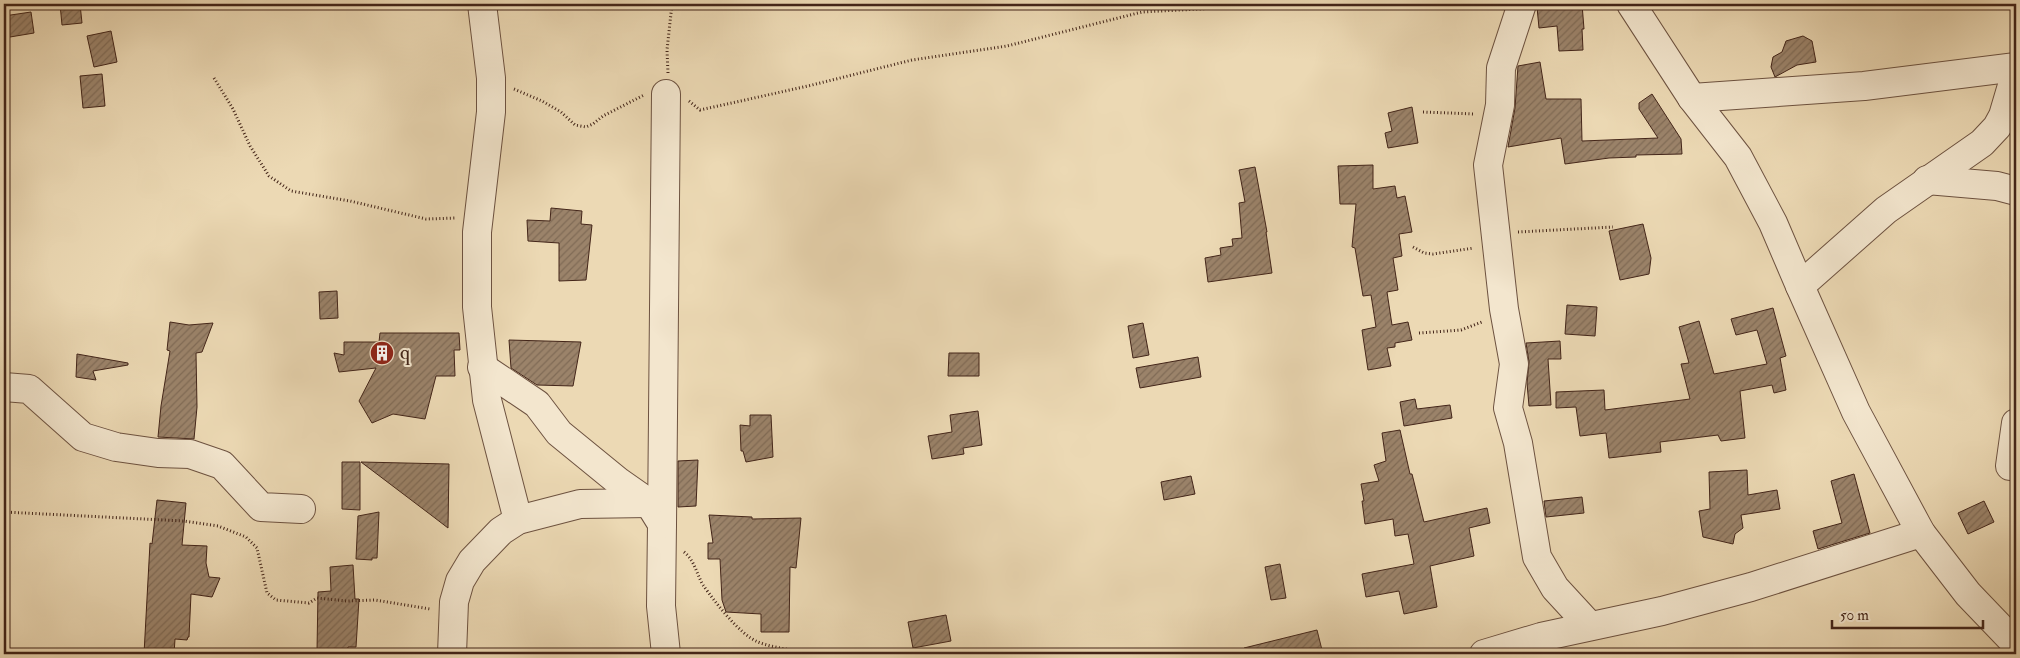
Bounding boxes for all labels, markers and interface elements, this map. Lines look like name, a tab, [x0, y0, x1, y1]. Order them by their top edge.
building icon: q	[369, 340, 395, 366]
place label: q	[400, 341, 410, 365]
scale bar	[1832, 598, 1984, 630]
text: 50 m	[1840, 606, 1869, 625]

